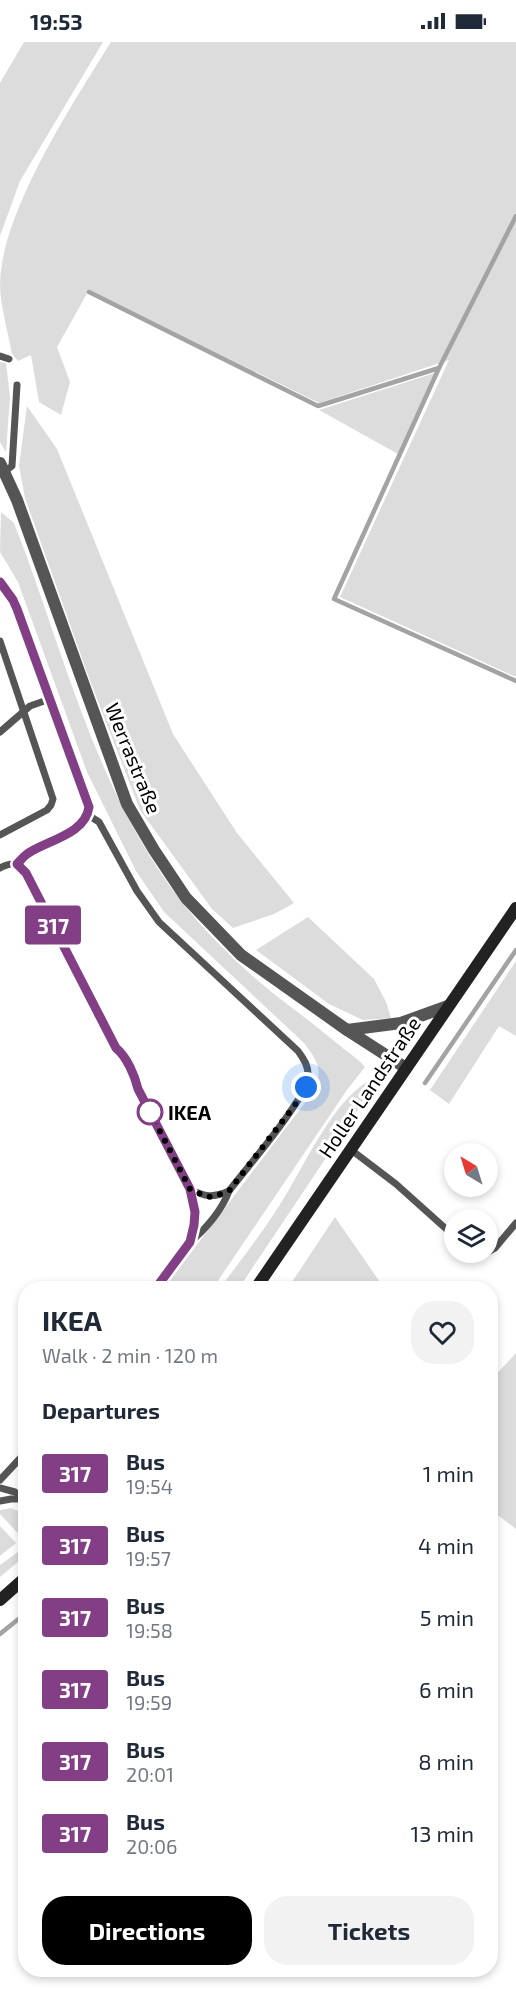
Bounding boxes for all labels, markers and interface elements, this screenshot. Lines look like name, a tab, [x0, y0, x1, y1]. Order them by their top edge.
text: 19:53	[30, 8, 83, 34]
street label: Werrastraße	[101, 699, 167, 817]
line badge: 317	[19, 906, 88, 944]
text: 317	[37, 913, 69, 938]
street label: Holler Landstraße	[313, 1012, 425, 1162]
your location	[291, 1072, 321, 1102]
marker: IKEA	[137, 1099, 163, 1125]
place label: IKEA	[168, 1100, 212, 1124]
north arrow	[444, 1143, 498, 1197]
map controls	[444, 1143, 498, 1263]
button: layers	[444, 1209, 498, 1263]
button: heart	[411, 1301, 474, 1364]
text: IKEA	[42, 1303, 102, 1337]
text: Walk · 2 min · 120 m	[42, 1343, 218, 1367]
text: Departures	[42, 1397, 160, 1423]
text: Bus	[126, 1448, 165, 1474]
text: 1 min	[423, 1460, 474, 1486]
text: 317	[59, 1461, 91, 1486]
text: 19:54	[126, 1474, 173, 1498]
text: Bus	[126, 1520, 165, 1546]
text: 4 min	[418, 1532, 474, 1558]
text: 317	[59, 1533, 91, 1558]
text: 19:57	[126, 1546, 171, 1570]
text: Bus	[126, 1592, 165, 1618]
text: 5 min	[420, 1604, 474, 1630]
text: 317	[59, 1605, 91, 1630]
text: 19:58	[126, 1618, 173, 1642]
text: Bus	[126, 1664, 165, 1690]
text: 6 min	[419, 1676, 474, 1702]
text: 317	[59, 1677, 91, 1702]
text: 19:59	[126, 1690, 172, 1714]
text: Bus	[126, 1736, 165, 1762]
text: 8 min	[418, 1748, 474, 1774]
text: 317	[59, 1749, 91, 1774]
text: 20:01	[126, 1762, 174, 1786]
text: Bus	[126, 1808, 165, 1834]
text: 13 min	[411, 1820, 474, 1846]
text: 317	[59, 1821, 91, 1846]
text: 20:06	[126, 1834, 178, 1858]
button: Directions	[42, 1896, 252, 1965]
button: Tickets	[264, 1896, 474, 1965]

